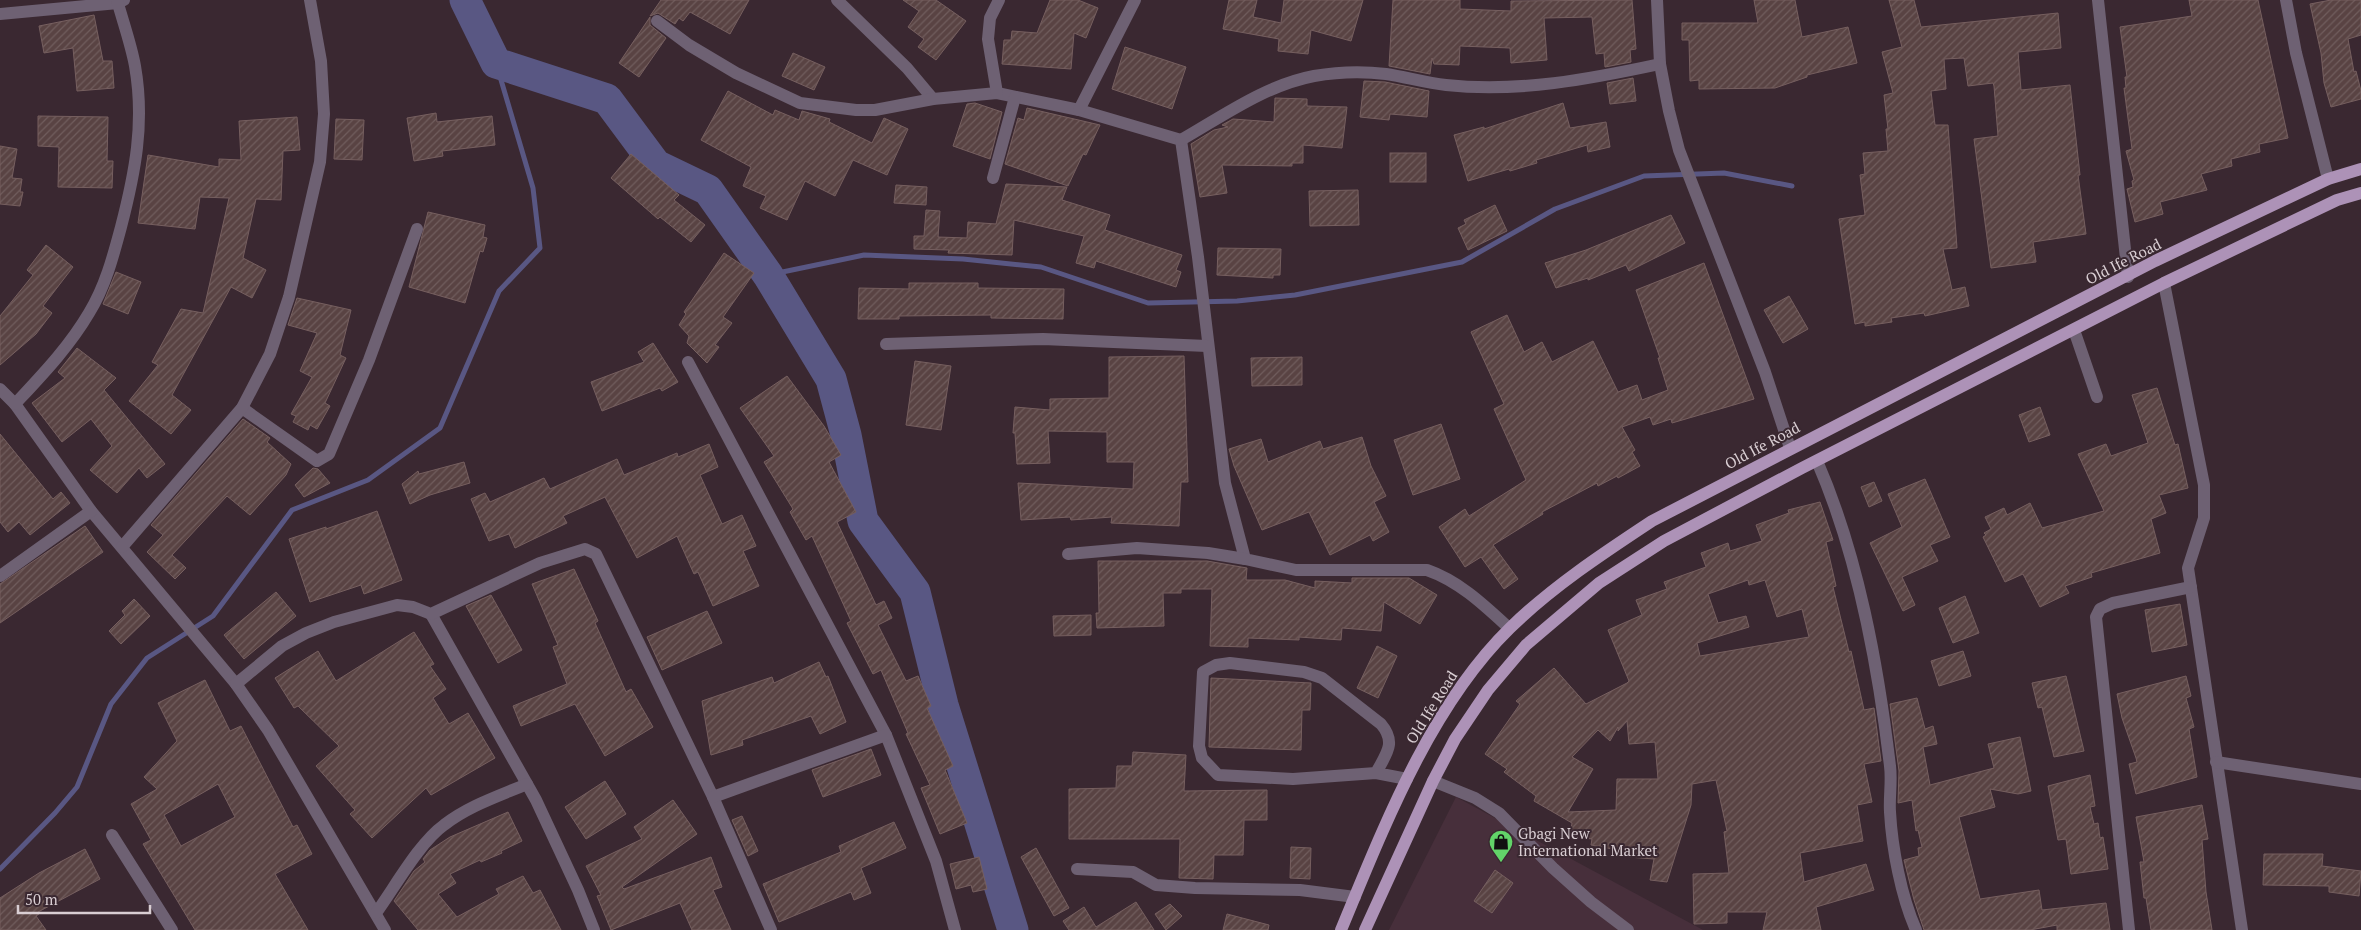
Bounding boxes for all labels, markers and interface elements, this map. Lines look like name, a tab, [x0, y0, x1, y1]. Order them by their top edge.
street label: Old Ife Road	[2082, 233, 2164, 289]
street label: Old Ife Road	[1721, 417, 1803, 473]
street label: Old Ife Road	[1401, 667, 1461, 747]
place label: Gbagi New International Market	[1518, 823, 1658, 860]
shop icon: Gbagi New International Market	[1488, 829, 1514, 863]
scale bar	[18, 882, 150, 914]
text: 50 m	[25, 889, 58, 909]

